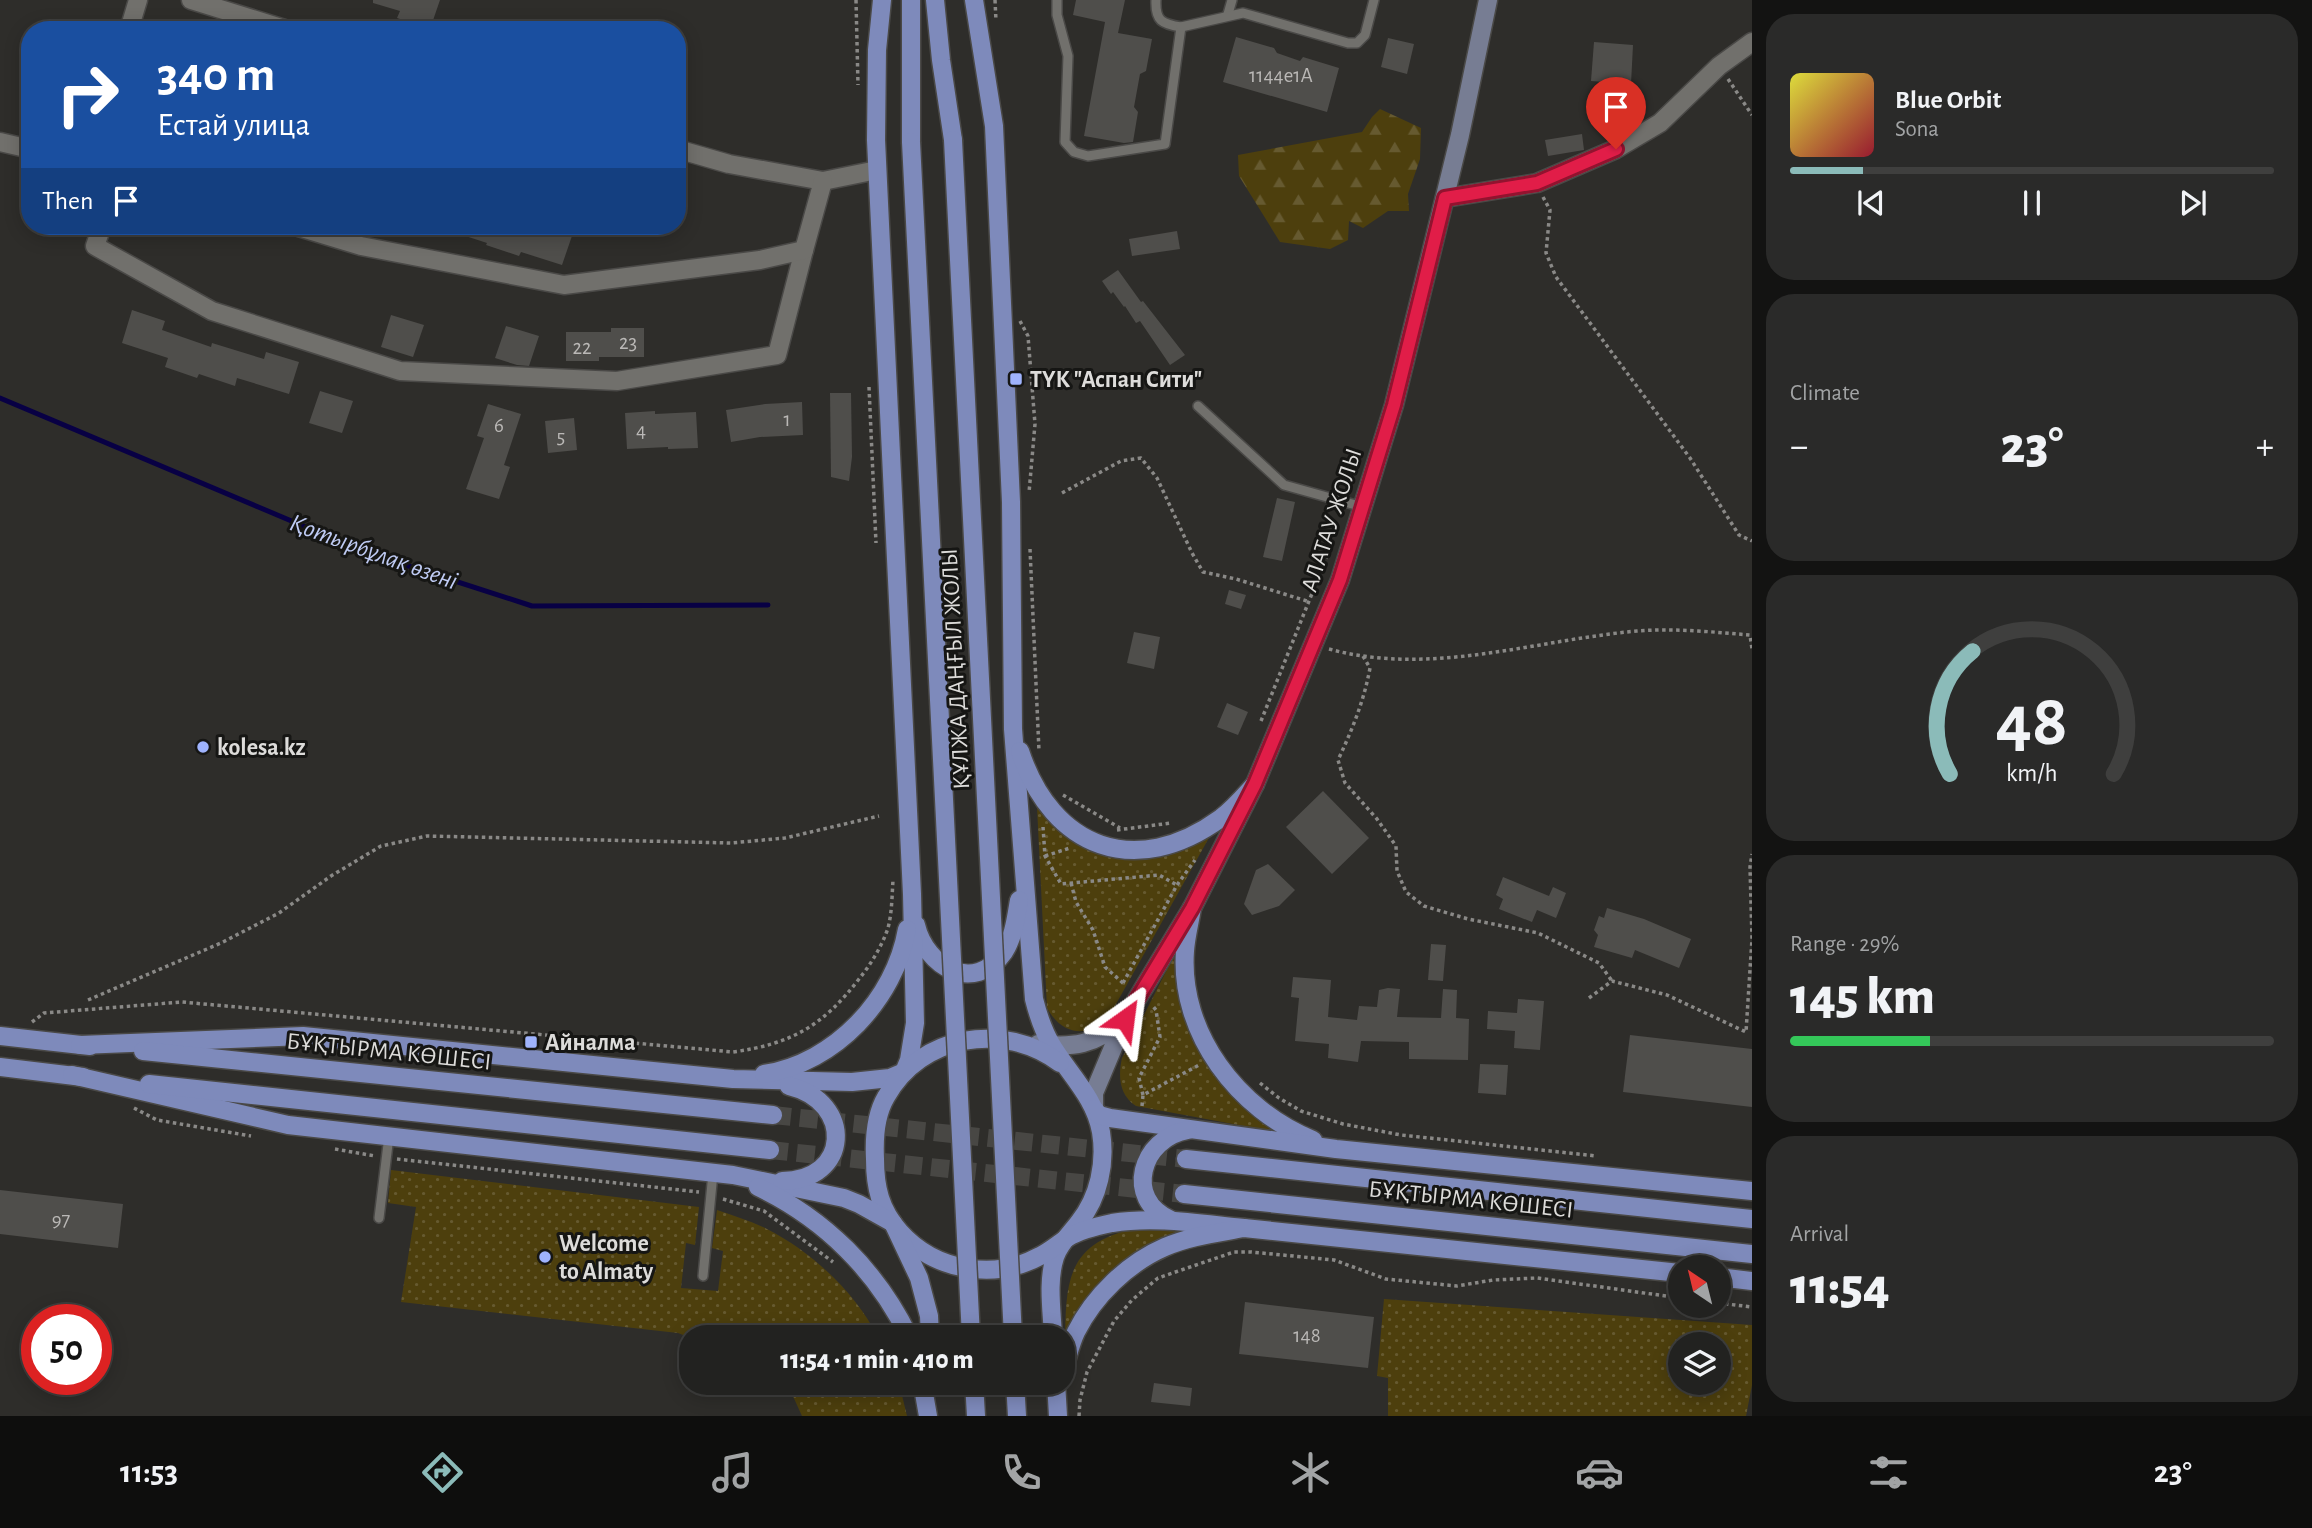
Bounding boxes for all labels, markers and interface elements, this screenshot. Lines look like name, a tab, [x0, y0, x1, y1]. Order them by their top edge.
icon: right	[42, 49, 133, 140]
text: 340 m	[157, 51, 275, 100]
house number: 1144е1А	[1249, 65, 1313, 86]
pin	[1586, 77, 1646, 149]
text: Blue Orbit	[1895, 87, 2001, 113]
icon: arrive	[1597, 88, 1635, 126]
text: Естай улица	[157, 109, 310, 141]
text: Sona	[1895, 118, 1939, 141]
icon: arrive	[107, 182, 145, 220]
icon: previous	[1852, 184, 1890, 222]
icon: pause	[2013, 184, 2051, 222]
icon: next	[2174, 184, 2212, 222]
text: Then	[42, 188, 93, 214]
house number: 23	[619, 332, 637, 353]
house number: 22	[572, 337, 592, 358]
place label: ТҮК "Аспан Сити"	[1030, 368, 1202, 392]
marker: ТҮК "Аспан Сити"	[1008, 371, 1024, 387]
text: Climate	[1790, 382, 1860, 405]
house number: 1	[783, 409, 791, 430]
house number: 6	[494, 415, 504, 436]
house number: 4	[636, 420, 646, 441]
text: 23°	[2001, 420, 2063, 472]
house number: 5	[557, 426, 565, 447]
text: −	[1790, 428, 1808, 466]
text: +	[2256, 428, 2274, 466]
street label: АЛАТАУ ЖОЛЫ	[1297, 445, 1366, 595]
water label: Қотырбұлақ өзені	[286, 510, 461, 595]
street label: ҚҰЛЖА ДАҢҒЫЛ ЖОЛЫ	[938, 548, 974, 790]
text: 48	[1996, 686, 2068, 759]
place label: kolesa.kz	[217, 736, 306, 760]
marker: kolesa.kz	[195, 739, 211, 755]
text: km/h	[2006, 761, 2058, 786]
text: Range · 29%	[1790, 933, 1899, 956]
text: 145 km	[1790, 971, 1935, 1023]
position arrow	[1088, 982, 1162, 1056]
street label: БҰҚТЫРМА КӨШЕСІ	[285, 1029, 493, 1075]
place label: Айналма	[545, 1031, 636, 1055]
marker: Айналма	[523, 1034, 539, 1050]
street label: БҰҚТЫРМА КӨШЕСІ	[1367, 1177, 1575, 1223]
house number: 97	[52, 1209, 71, 1230]
text: Arrival	[1790, 1223, 1849, 1246]
place label: Welcome to Almaty	[559, 1232, 653, 1284]
marker: Welcome to Almaty	[537, 1249, 553, 1265]
north arrow	[1668, 1255, 1731, 1318]
map controls	[1668, 1255, 1731, 1395]
text: 11:54	[1790, 1261, 1890, 1313]
speed limit sign: 50	[21, 1304, 112, 1395]
house number: 148	[1293, 1325, 1321, 1346]
button: layers	[1668, 1332, 1731, 1395]
text: 11:54 · 1 min · 410 m	[780, 1347, 974, 1373]
icon: directions	[418, 1448, 467, 1497]
icon: music	[708, 1448, 757, 1497]
icon: phone	[997, 1448, 1046, 1497]
icon: climate	[1286, 1448, 1335, 1497]
icon: car	[1575, 1448, 1624, 1497]
icon: filters	[1864, 1448, 1913, 1497]
text: 11:53	[120, 1456, 178, 1488]
text: 23°	[2154, 1456, 2192, 1488]

